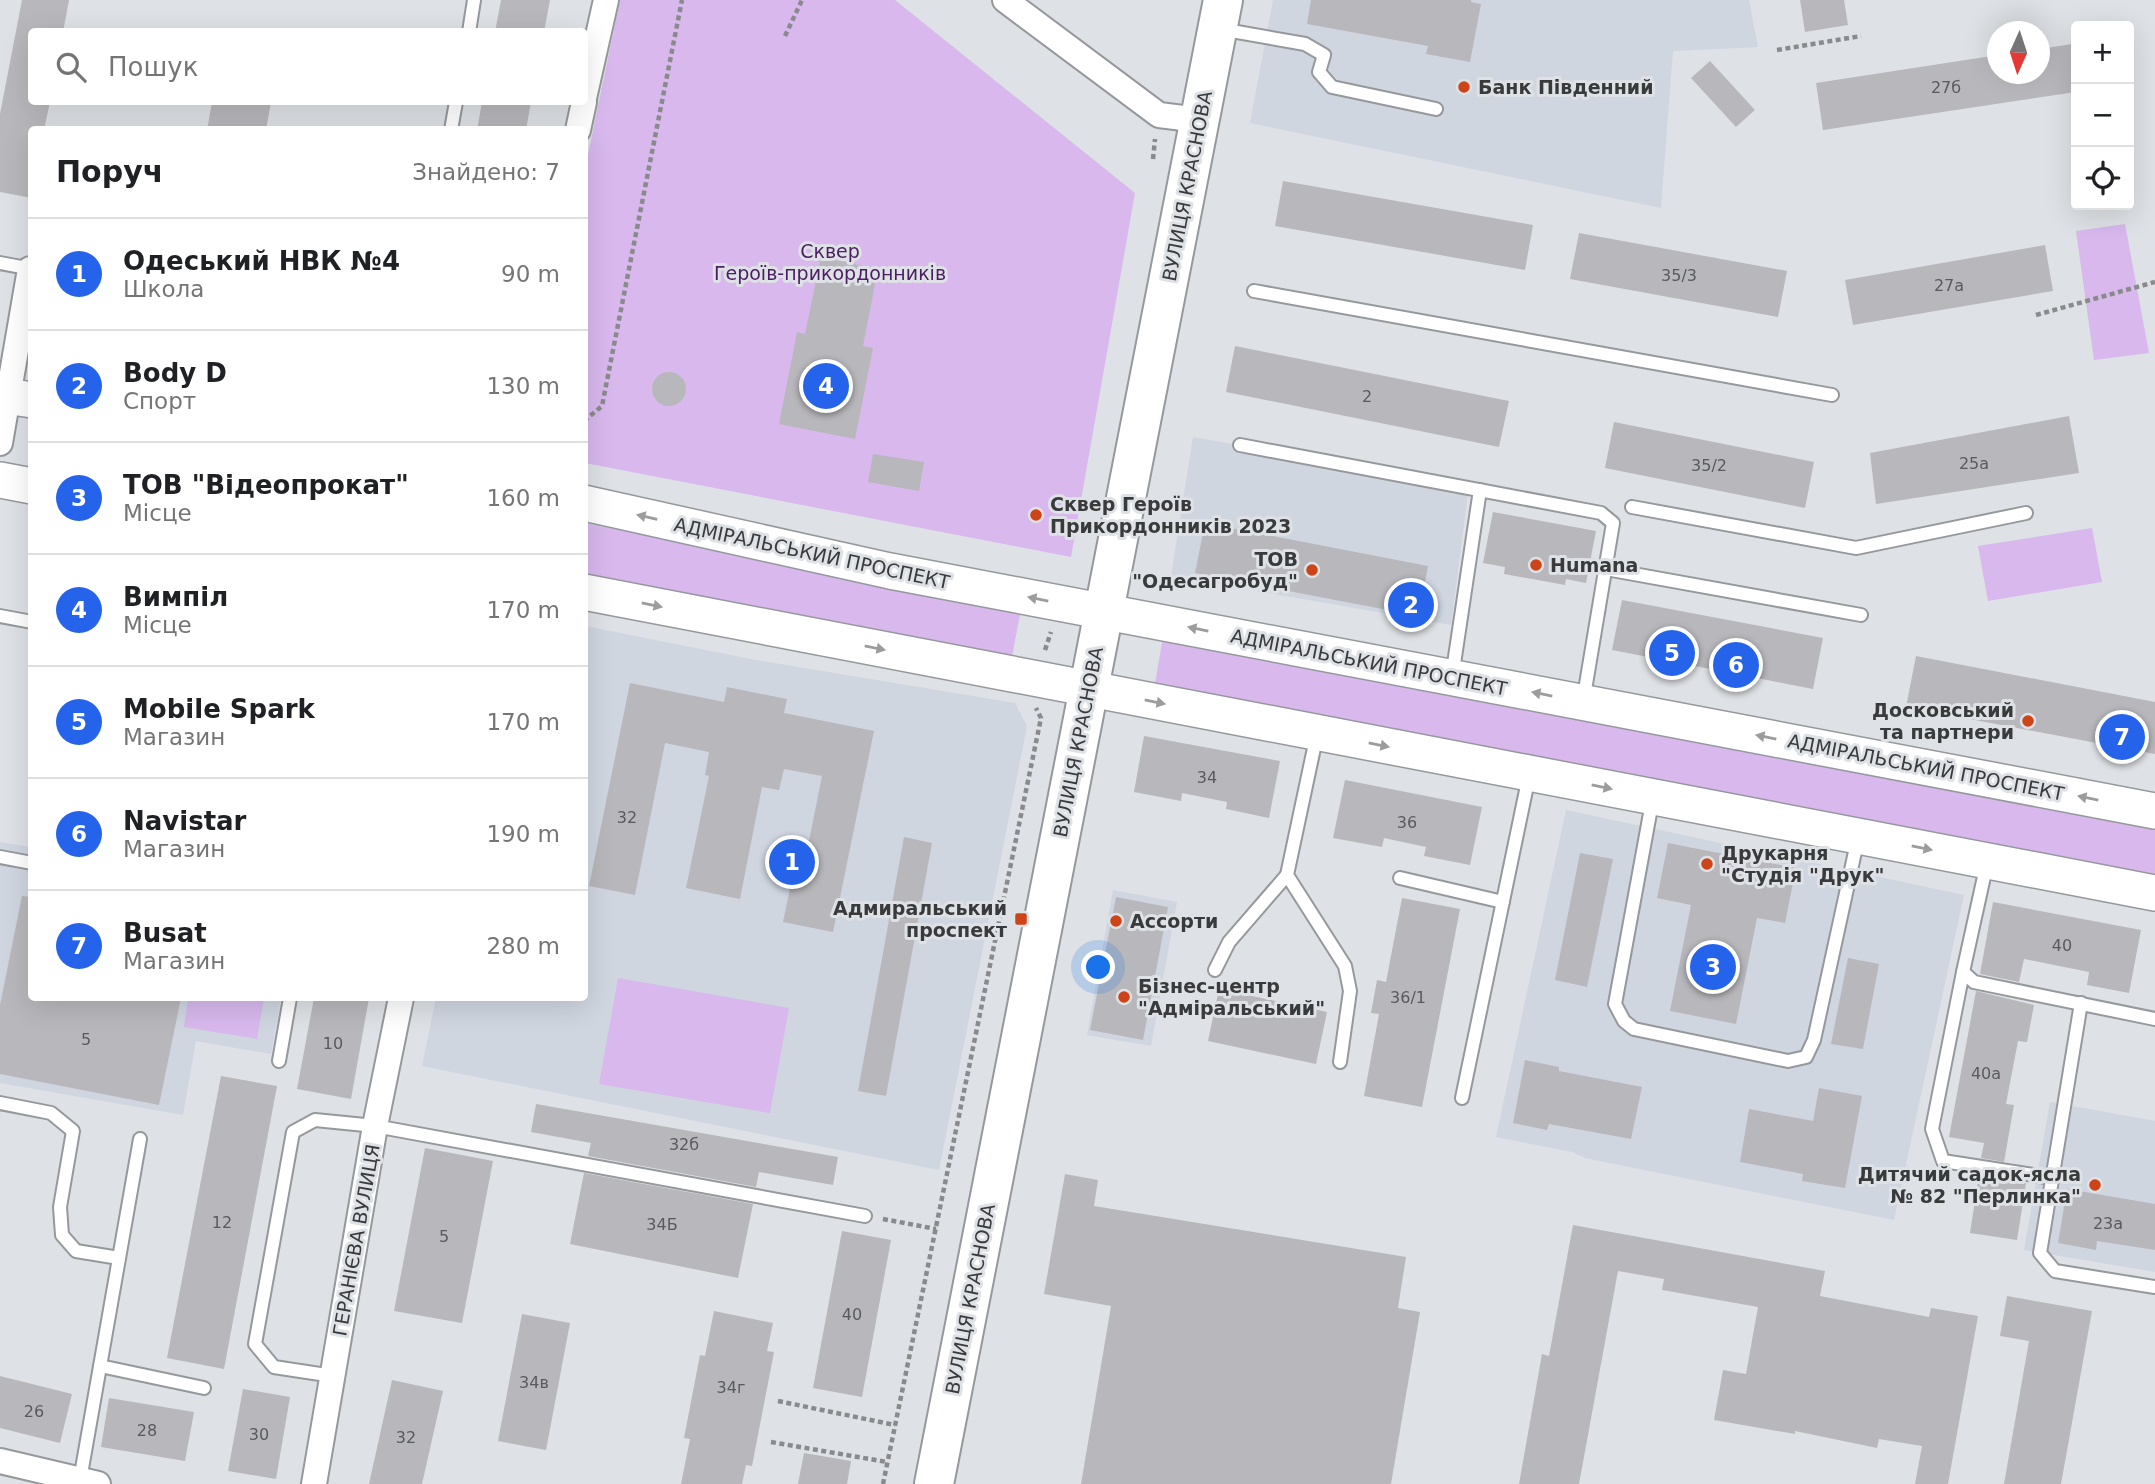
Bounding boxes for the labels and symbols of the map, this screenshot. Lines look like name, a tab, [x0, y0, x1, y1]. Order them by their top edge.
north arrow	[1987, 21, 2050, 84]
place label: Банк Південний	[1478, 76, 1654, 98]
house number: 27б	[1931, 78, 1961, 97]
marker: Банк Південний	[1456, 79, 1472, 95]
street label: ВУЛИЦЯ КРАСНОВА	[1158, 89, 1216, 283]
park label: Сквер Героїв-прикордонників	[714, 240, 946, 284]
house number: 35/3	[1661, 266, 1697, 285]
house number: 27а	[1934, 276, 1964, 295]
pin: 4	[803, 360, 849, 412]
house number: 2	[1362, 387, 1372, 406]
house number: 25а	[1959, 454, 1989, 473]
house number: 35/2	[1691, 456, 1727, 475]
place label: Сквер Героїв Прикордонників 2023	[1050, 493, 1291, 537]
marker: Сквер Героїв Прикордонників 2023	[1028, 507, 1044, 523]
one-way arrow	[636, 511, 658, 522]
street label: АДМІРАЛЬСЬКИЙ ПРОСПЕКТ	[672, 513, 952, 593]
place label: ТОВ "Одесагробуд"	[1132, 548, 1298, 592]
place label: Humana	[1550, 554, 1638, 576]
marker: Humana	[1528, 557, 1544, 573]
marker: ТОВ "Одесагробуд"	[1304, 562, 1320, 578]
pin: 2	[1388, 579, 1434, 631]
one-way arrow	[1027, 593, 1049, 604]
one-way arrow	[641, 599, 663, 610]
one-way arrow	[1187, 624, 1209, 635]
street label: АДМІРАЛЬСЬКИЙ ПРОСПЕКТ	[1229, 624, 1510, 700]
pin: 5	[1649, 627, 1695, 679]
pin: 6	[1713, 639, 1759, 691]
one-way arrow	[864, 643, 886, 654]
street label: ВУЛИЦЯ КРАСНОВА	[1049, 645, 1107, 839]
one-way arrow	[1531, 689, 1553, 700]
one-way arrow	[1144, 697, 1166, 708]
place label: Досковський та партнери	[1872, 699, 2014, 743]
pin: 7	[2099, 711, 2145, 763]
marker: Досковський та партнери	[2020, 713, 2036, 729]
street label: АДМІРАЛЬСЬКИЙ ПРОСПЕКТ	[1786, 729, 2067, 805]
one-way arrow	[1755, 731, 1777, 742]
one-way arrow	[1368, 739, 1390, 750]
house number: 34	[1197, 768, 1217, 787]
one-way arrow	[1591, 782, 1613, 793]
one-way arrow	[2077, 792, 2099, 803]
house number: 32	[617, 808, 637, 827]
house number: 36	[1397, 813, 1417, 832]
pin: 1	[769, 836, 815, 888]
place label: Друкарня "Студія "Друк"	[1721, 842, 1885, 886]
one-way arrow	[1911, 843, 1933, 854]
marker: Друкарня "Студія "Друк"	[1699, 856, 1715, 872]
place label: Адмиральський проспект	[833, 897, 1007, 941]
place label: Ассорти	[1130, 910, 1218, 932]
marker: Адмиральський проспект	[1013, 911, 1029, 927]
marker: Ассорти	[1108, 913, 1124, 929]
house number: 40	[2052, 936, 2072, 955]
pin: 3	[1690, 941, 1736, 993]
your location	[1081, 950, 1115, 984]
place label: Бізнес-центр "Адміральський"	[1138, 975, 1325, 1019]
house number: 36/1	[1390, 988, 1426, 1007]
marker: Бізнес-центр "Адміральський"	[1116, 989, 1132, 1005]
house number: 5	[81, 1030, 91, 1049]
house number: 10	[323, 1034, 343, 1053]
house number: 40а	[1971, 1064, 2001, 1083]
house number: 32б	[669, 1135, 699, 1154]
street label: ГЕРАНІЄВА ВУЛИЦЯ	[328, 1142, 384, 1338]
place label: Дитячий садок-ясла № 82 "Перлинка"	[1858, 1163, 2081, 1207]
marker: Дитячий садок-ясла № 82 "Перлинка"	[2087, 1177, 2103, 1193]
street label: ВУЛИЦЯ КРАСНОВА	[941, 1202, 999, 1396]
house number: 12	[212, 1213, 232, 1232]
house number: 23а	[2093, 1214, 2123, 1233]
house number: 34Б	[646, 1215, 678, 1234]
house number: 5	[439, 1227, 449, 1246]
house number: 40	[842, 1305, 862, 1324]
house number: 34в	[519, 1373, 549, 1392]
house number: 34г	[717, 1378, 745, 1397]
house number: 26	[24, 1402, 44, 1421]
house number: 28	[137, 1421, 157, 1440]
house number: 30	[249, 1425, 269, 1444]
house number: 32	[396, 1428, 416, 1447]

